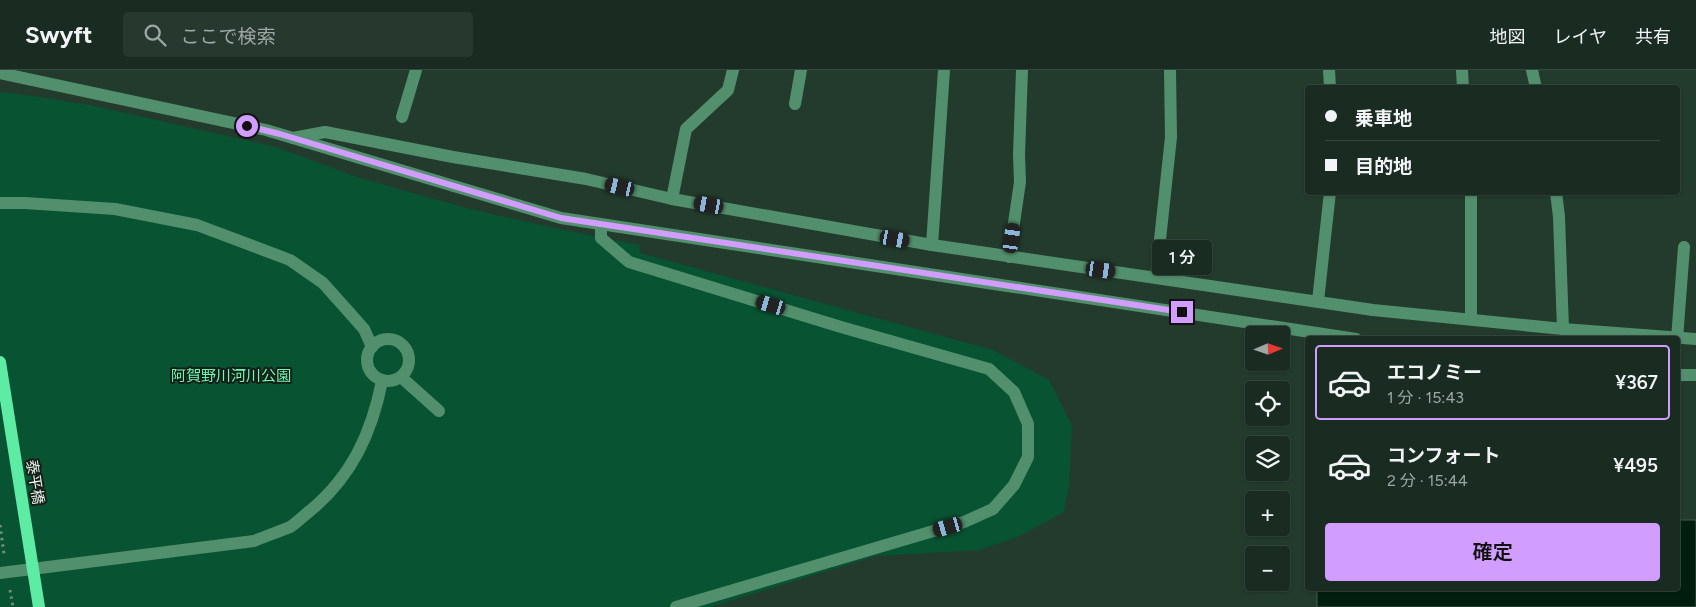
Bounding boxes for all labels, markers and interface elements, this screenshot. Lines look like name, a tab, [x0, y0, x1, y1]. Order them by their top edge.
search box	[123, 12, 473, 57]
text: Swyft	[25, 20, 93, 49]
icon: search	[141, 21, 169, 49]
text: ここで検索	[181, 25, 276, 48]
text: 地図	[1490, 26, 1526, 48]
text: レイヤ	[1554, 26, 1607, 48]
text: 共有	[1635, 26, 1671, 48]
text: 乗車地	[1355, 107, 1412, 130]
route start	[236, 115, 258, 137]
text: 目的地	[1355, 155, 1412, 178]
car	[603, 176, 636, 198]
car	[692, 195, 725, 215]
car	[1002, 222, 1021, 254]
car	[878, 229, 911, 249]
callout: 1 分	[1152, 240, 1212, 274]
text: 1 分	[1169, 248, 1195, 267]
car	[1085, 260, 1116, 280]
car	[754, 293, 787, 317]
route end	[1171, 301, 1193, 323]
north arrow	[1245, 326, 1290, 371]
map controls	[1245, 326, 1290, 591]
icon: car	[1327, 360, 1372, 405]
text: エコノミー	[1387, 361, 1482, 384]
park label: 阿賀野川河川公園	[171, 367, 291, 385]
text: ¥367	[1615, 371, 1658, 394]
button: locate	[1245, 381, 1290, 426]
text: 1 分 · 15:43	[1387, 388, 1464, 407]
button: layers	[1245, 436, 1290, 481]
icon: car	[1327, 443, 1372, 488]
text: コンフォート	[1387, 444, 1500, 467]
text: ¥495	[1613, 454, 1658, 477]
street label: 泰平橋	[23, 458, 47, 506]
text: 2 分 · 15:44	[1387, 471, 1468, 490]
button: +	[1245, 491, 1290, 536]
car	[931, 516, 964, 538]
button: 確定	[1325, 523, 1660, 581]
button: −	[1245, 546, 1290, 591]

